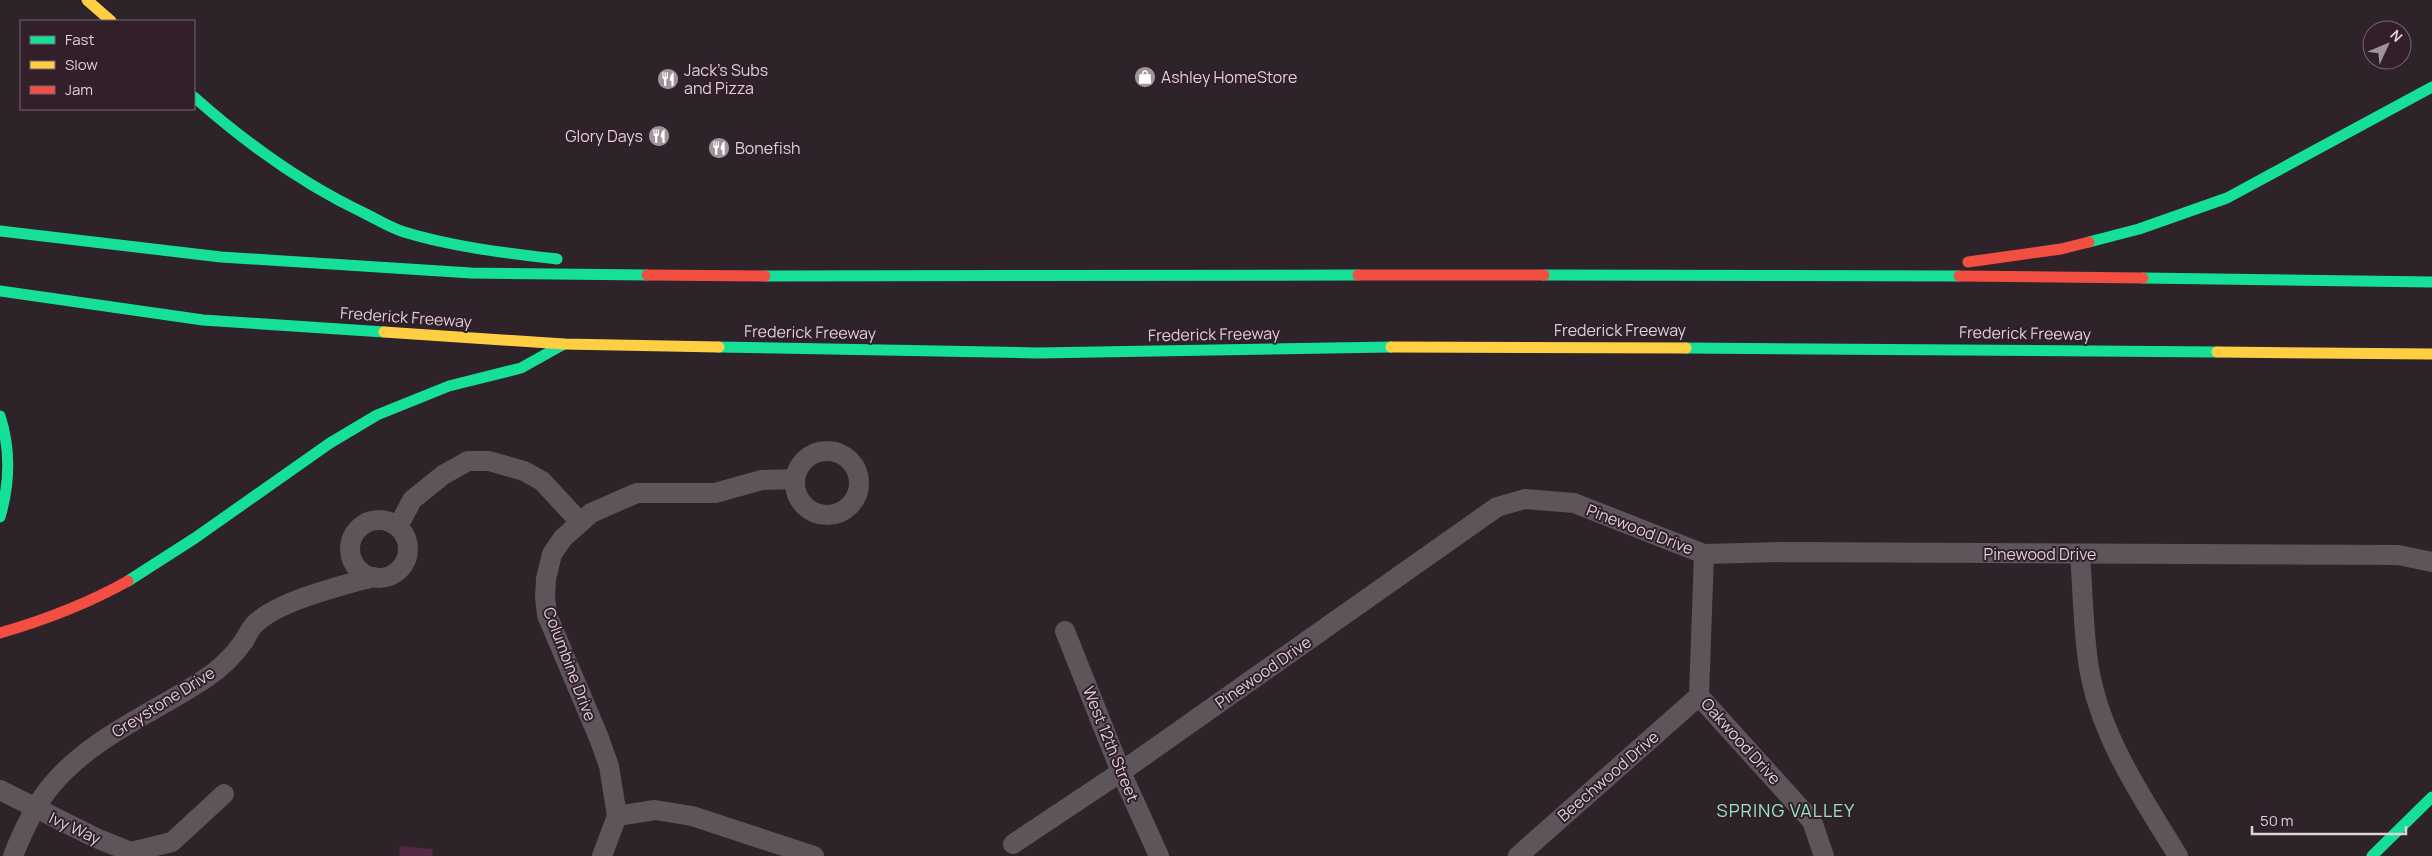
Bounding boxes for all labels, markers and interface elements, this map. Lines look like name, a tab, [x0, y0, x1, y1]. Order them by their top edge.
legend	[20, 20, 195, 110]
north arrow	[2362, 20, 2412, 70]
text: N	[2386, 25, 2407, 46]
text: Fast	[65, 29, 94, 50]
text: Slow	[65, 54, 98, 75]
place label: Jack's Subs and Pizza	[684, 59, 768, 99]
shop icon: Ashley HomeStore	[1133, 65, 1157, 89]
place label: Ashley HomeStore	[1161, 66, 1297, 88]
restaurant icon: Jack's Subs and Pizza	[656, 67, 680, 91]
text: Jam	[65, 79, 93, 100]
restaurant icon: Glory Days	[647, 124, 671, 148]
place label: Glory Days	[565, 125, 643, 147]
restaurant icon: Bonefish	[707, 136, 731, 160]
place label: Bonefish	[735, 137, 801, 159]
street label: Frederick Freeway	[339, 301, 473, 333]
street label: Frederick Freeway	[1554, 319, 1687, 341]
street label: Frederick Freeway	[744, 320, 877, 344]
street label: Frederick Freeway	[1959, 321, 2092, 345]
street label: Frederick Freeway	[1148, 322, 1281, 346]
street label: Pinewood Drive	[1583, 499, 1697, 559]
street label: Pinewood Drive	[1984, 543, 2096, 565]
street label: Columbine Drive	[538, 604, 602, 724]
street label: Pinewood Drive	[1210, 631, 1316, 713]
street label: Greystone Drive	[107, 661, 219, 743]
street label: West 12th Street	[1078, 683, 1144, 805]
street label: Oakwood Drive	[1696, 693, 1786, 789]
street label: Beechwood Drive	[1553, 726, 1663, 826]
district label: SPRING VALLEY	[1717, 798, 1855, 822]
scale bar	[2252, 804, 2406, 836]
street label: Ivy Way	[46, 807, 105, 850]
text: 50 m	[2260, 810, 2294, 831]

